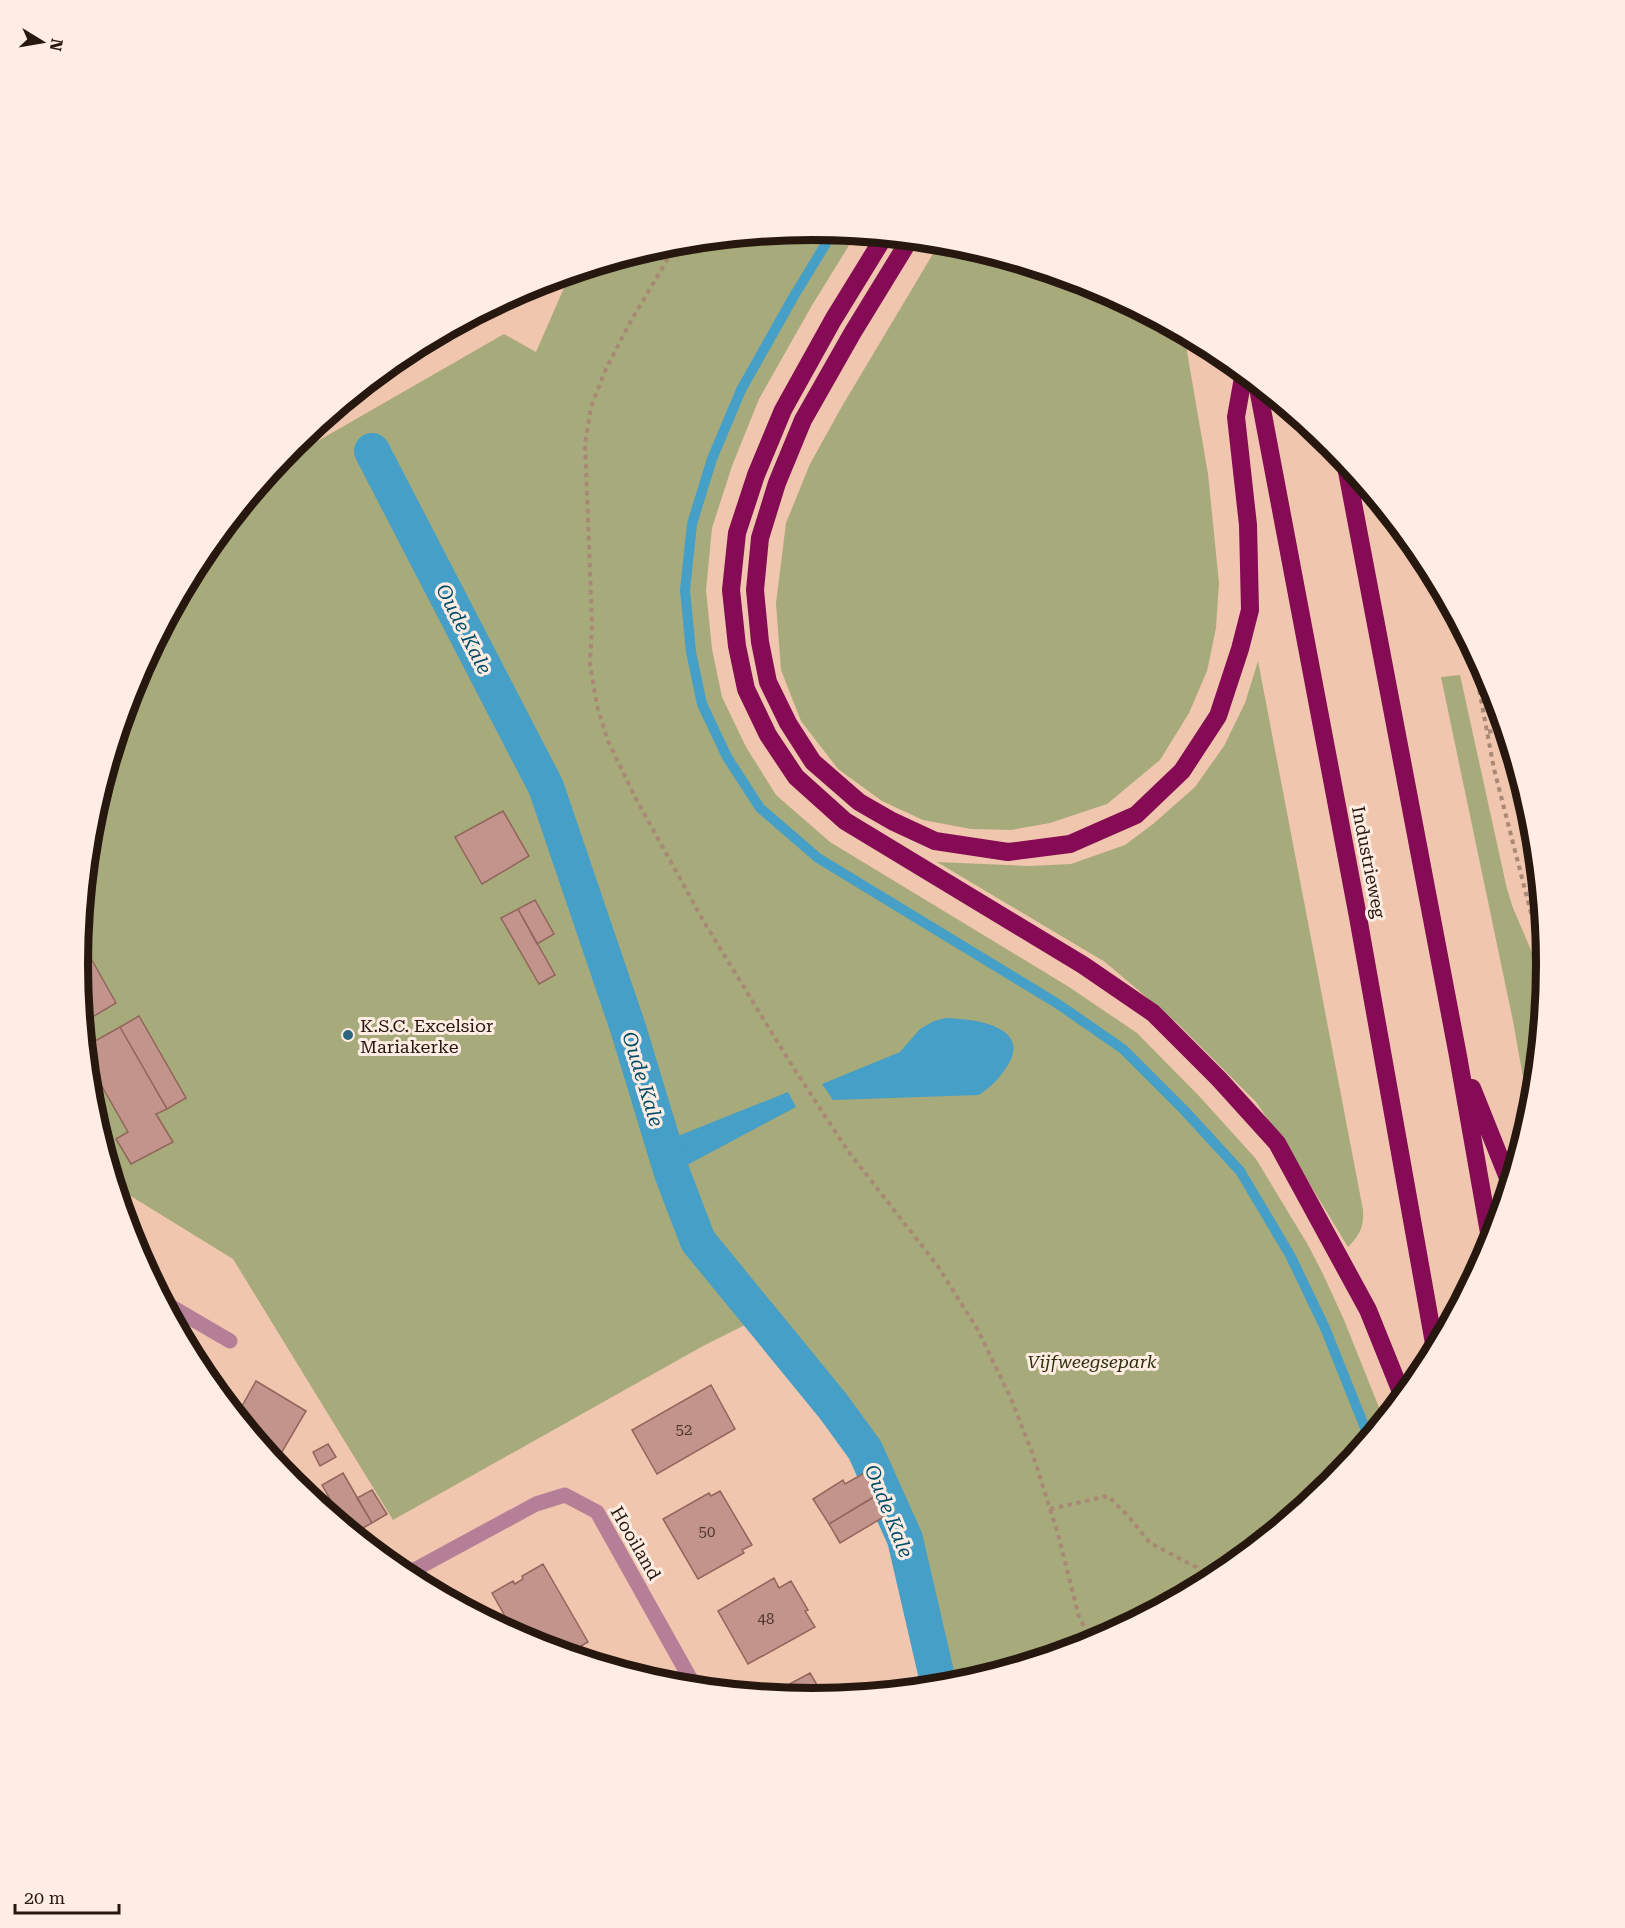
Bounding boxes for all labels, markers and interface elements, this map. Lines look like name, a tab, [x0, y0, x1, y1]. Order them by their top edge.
north arrow	[12, 12, 72, 72]
text: N	[46, 37, 67, 53]
water label: Oude Kale	[431, 580, 497, 678]
street label: Industrieweg	[1348, 804, 1390, 921]
place label: K.S.C. Excelsior Mariakerke	[360, 1015, 493, 1057]
marker: K.S.C. Excelsior Mariakerke	[341, 1028, 355, 1042]
water label: Oude Kale	[617, 1029, 669, 1129]
park label: Vijfweegsepark	[1027, 1351, 1157, 1372]
house number: 52	[676, 1421, 692, 1439]
water label: Oude Kale	[860, 1461, 918, 1561]
street label: Hooiland	[607, 1503, 666, 1584]
house number: 50	[699, 1523, 715, 1541]
house number: 48	[758, 1610, 774, 1628]
scale bar	[15, 1877, 118, 1915]
text: 20 m	[24, 1887, 65, 1908]

